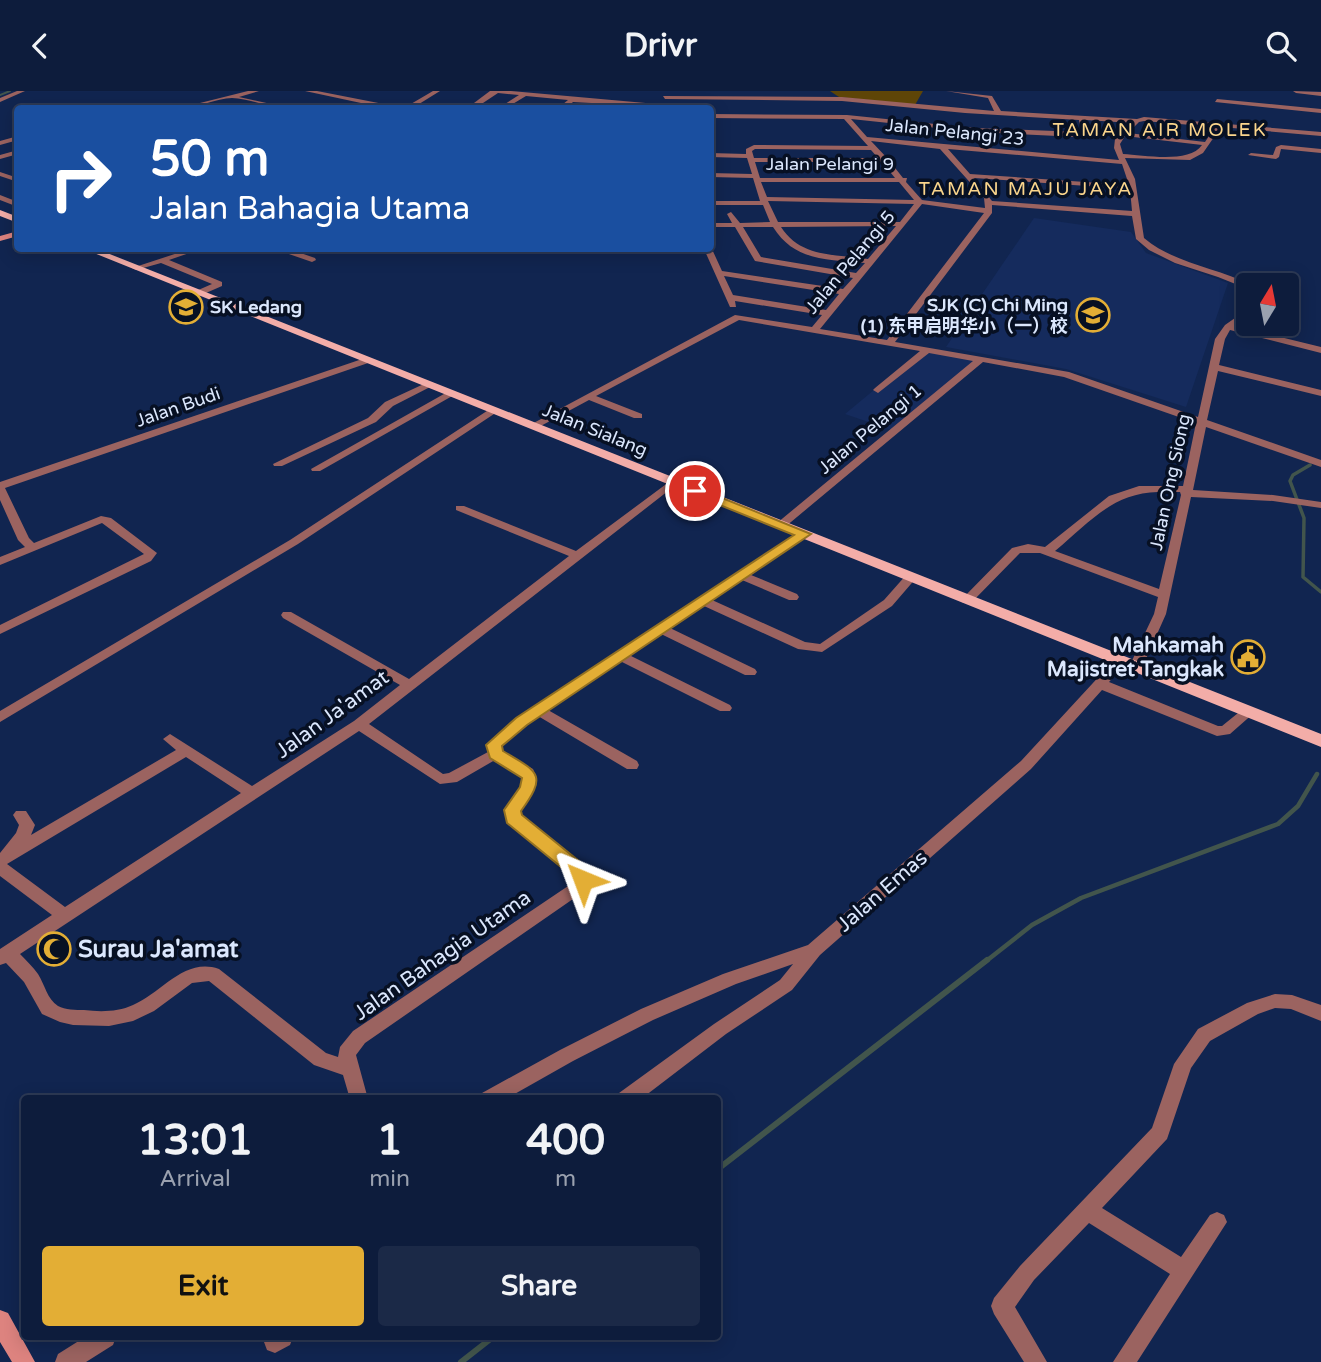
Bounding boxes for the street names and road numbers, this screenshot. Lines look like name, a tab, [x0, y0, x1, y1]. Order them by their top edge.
street label: Jalan Pelangi 23	[884, 114, 1026, 150]
street label: Jalan Pelangi 9	[766, 153, 894, 175]
street label: Jalan Pelangi 5	[800, 206, 900, 318]
street label: Jalan Pelangi 1	[814, 379, 926, 479]
street label: Jalan Budi	[133, 382, 223, 432]
street label: Jalan Sialang	[539, 399, 651, 461]
street label: Jalan Ong Siong	[1145, 412, 1195, 552]
street label: Jalan Ja'amat	[271, 665, 394, 764]
street label: Jalan Emas	[832, 845, 933, 937]
street label: Jalan Bahagia Utama	[349, 885, 536, 1026]

